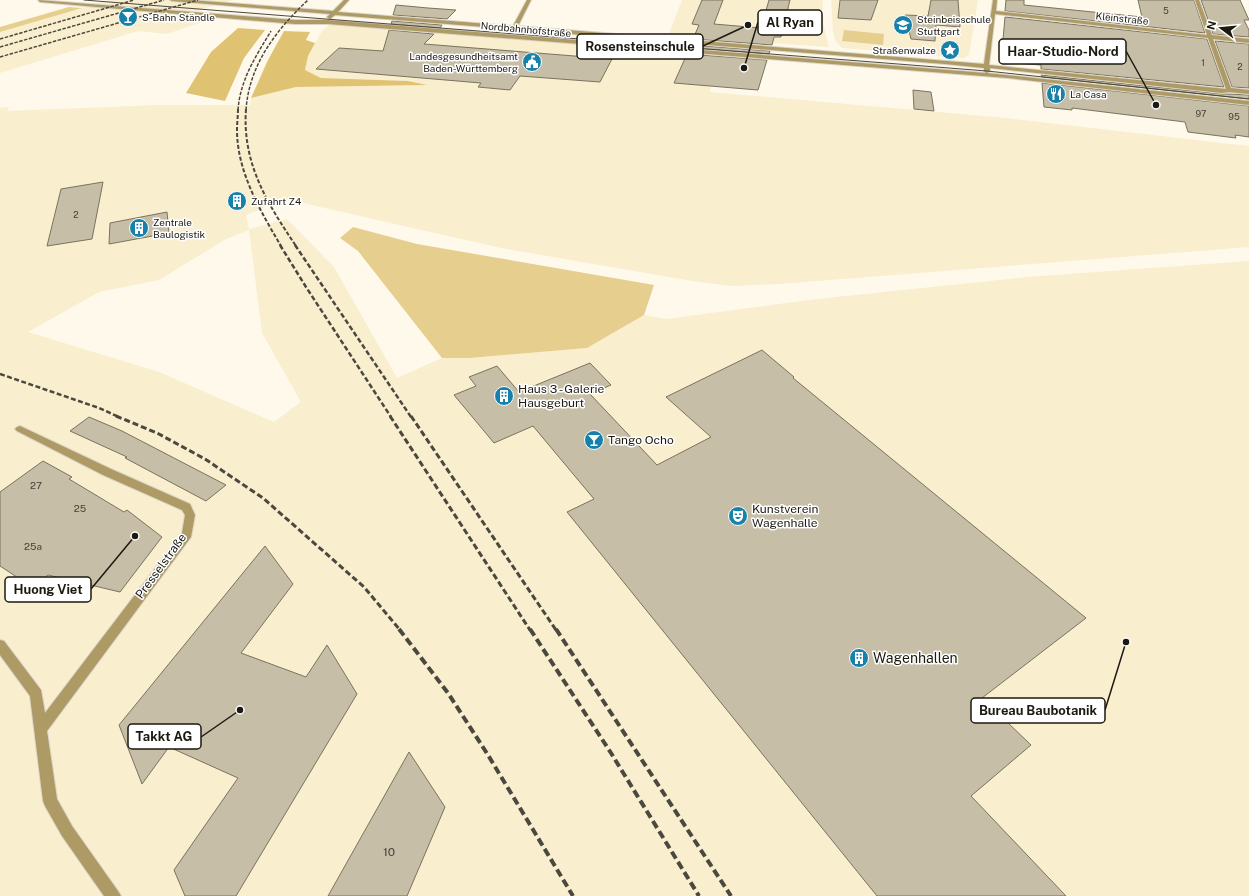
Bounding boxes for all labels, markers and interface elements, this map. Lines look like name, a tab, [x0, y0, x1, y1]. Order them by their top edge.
house number: 5	[1163, 5, 1169, 16]
bar icon: S-Bahn Ständle	[117, 6, 139, 28]
north arrow	[1201, 8, 1241, 48]
street label: Kleinstraße	[1095, 9, 1149, 27]
callout: Al Ryan	[758, 10, 822, 35]
place label: S-Bahn Ständle	[142, 11, 215, 23]
place label: Steinbeisschule Stuttgart	[917, 13, 991, 37]
school or university icon: Steinbeisschule Stuttgart	[892, 14, 914, 36]
text: Al Ryan	[766, 15, 814, 30]
street label: Nordbahnhofstraße	[480, 19, 572, 39]
text: N	[1204, 19, 1218, 31]
callout: Rosensteinschule	[577, 34, 703, 59]
text: Rosensteinschule	[585, 39, 695, 54]
place icon: Straßenwalze	[939, 39, 961, 61]
callout: Haar-Studio-Nord	[999, 39, 1126, 64]
place label: Straßenwalze	[872, 44, 936, 56]
text: Haar-Studio-Nord	[1007, 44, 1119, 59]
place label: Landesgesundheitsamt Baden-Württemberg	[409, 50, 518, 74]
public building icon: Landesgesundheitsamt Baden-Württemberg	[521, 51, 543, 73]
house number: 1	[1201, 57, 1205, 68]
house number: 2	[1237, 61, 1243, 72]
restaurant icon: La Casa	[1045, 83, 1067, 105]
place label: La Casa	[1070, 88, 1106, 100]
house number: 97	[1196, 108, 1206, 119]
house number: 95	[1228, 111, 1240, 122]
building icon: Zufahrt Z4	[226, 190, 248, 212]
place label: Zufahrt Z4	[251, 195, 301, 207]
house number: 2	[73, 209, 79, 220]
place label: Zentrale Baulogistik	[153, 216, 206, 240]
building icon: Zentrale Baulogistik	[128, 217, 150, 239]
place label: Haus 3 - Galerie Hausgeburt	[518, 382, 605, 410]
building icon: Haus 3 - Galerie Hausgeburt	[493, 385, 515, 407]
bar icon: Tango Ocho	[583, 429, 605, 451]
place label: Tango Ocho	[608, 433, 674, 447]
house number: 27	[30, 479, 42, 491]
house number: 25	[74, 502, 86, 514]
place label: Kunstverein Wagenhalle	[752, 502, 819, 530]
theatre icon: Kunstverein Wagenhalle	[727, 505, 749, 527]
street label: Presselstraße	[133, 531, 189, 601]
house number: 25a	[24, 540, 42, 552]
callout: Huong Viet	[5, 577, 91, 602]
text: Huong Viet	[13, 582, 83, 597]
building icon: Wagenhallen	[848, 647, 870, 669]
place label: Wagenhallen	[873, 650, 958, 666]
callout: Bureau Baubotanik	[971, 698, 1105, 723]
text: Bureau Baubotanik	[979, 703, 1098, 718]
callout: Takkt AG	[128, 724, 201, 749]
text: Takkt AG	[136, 729, 192, 744]
house number: 10	[383, 845, 395, 859]

